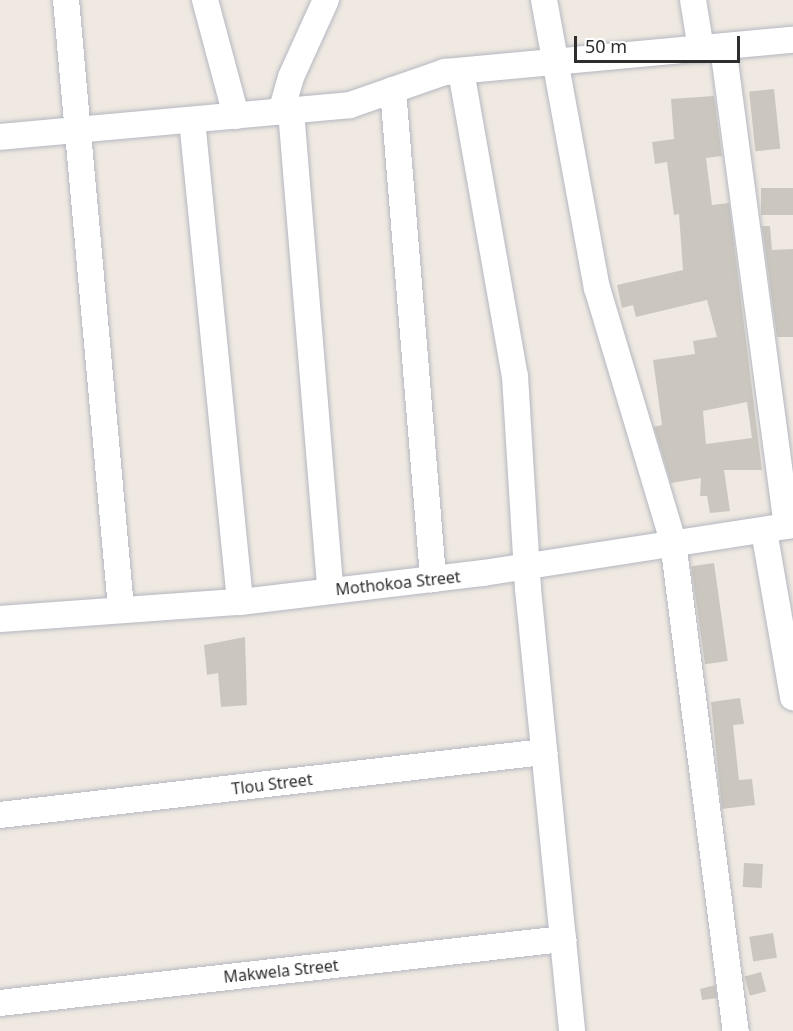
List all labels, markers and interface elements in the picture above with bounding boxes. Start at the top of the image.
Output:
scale bar [577,24,744,62]
text: 50 m [585,34,627,58]
street label: Mothokoa Street [335,567,461,599]
street label: Tlou Street [230,770,314,798]
street label: Makwela Street [223,955,339,987]

